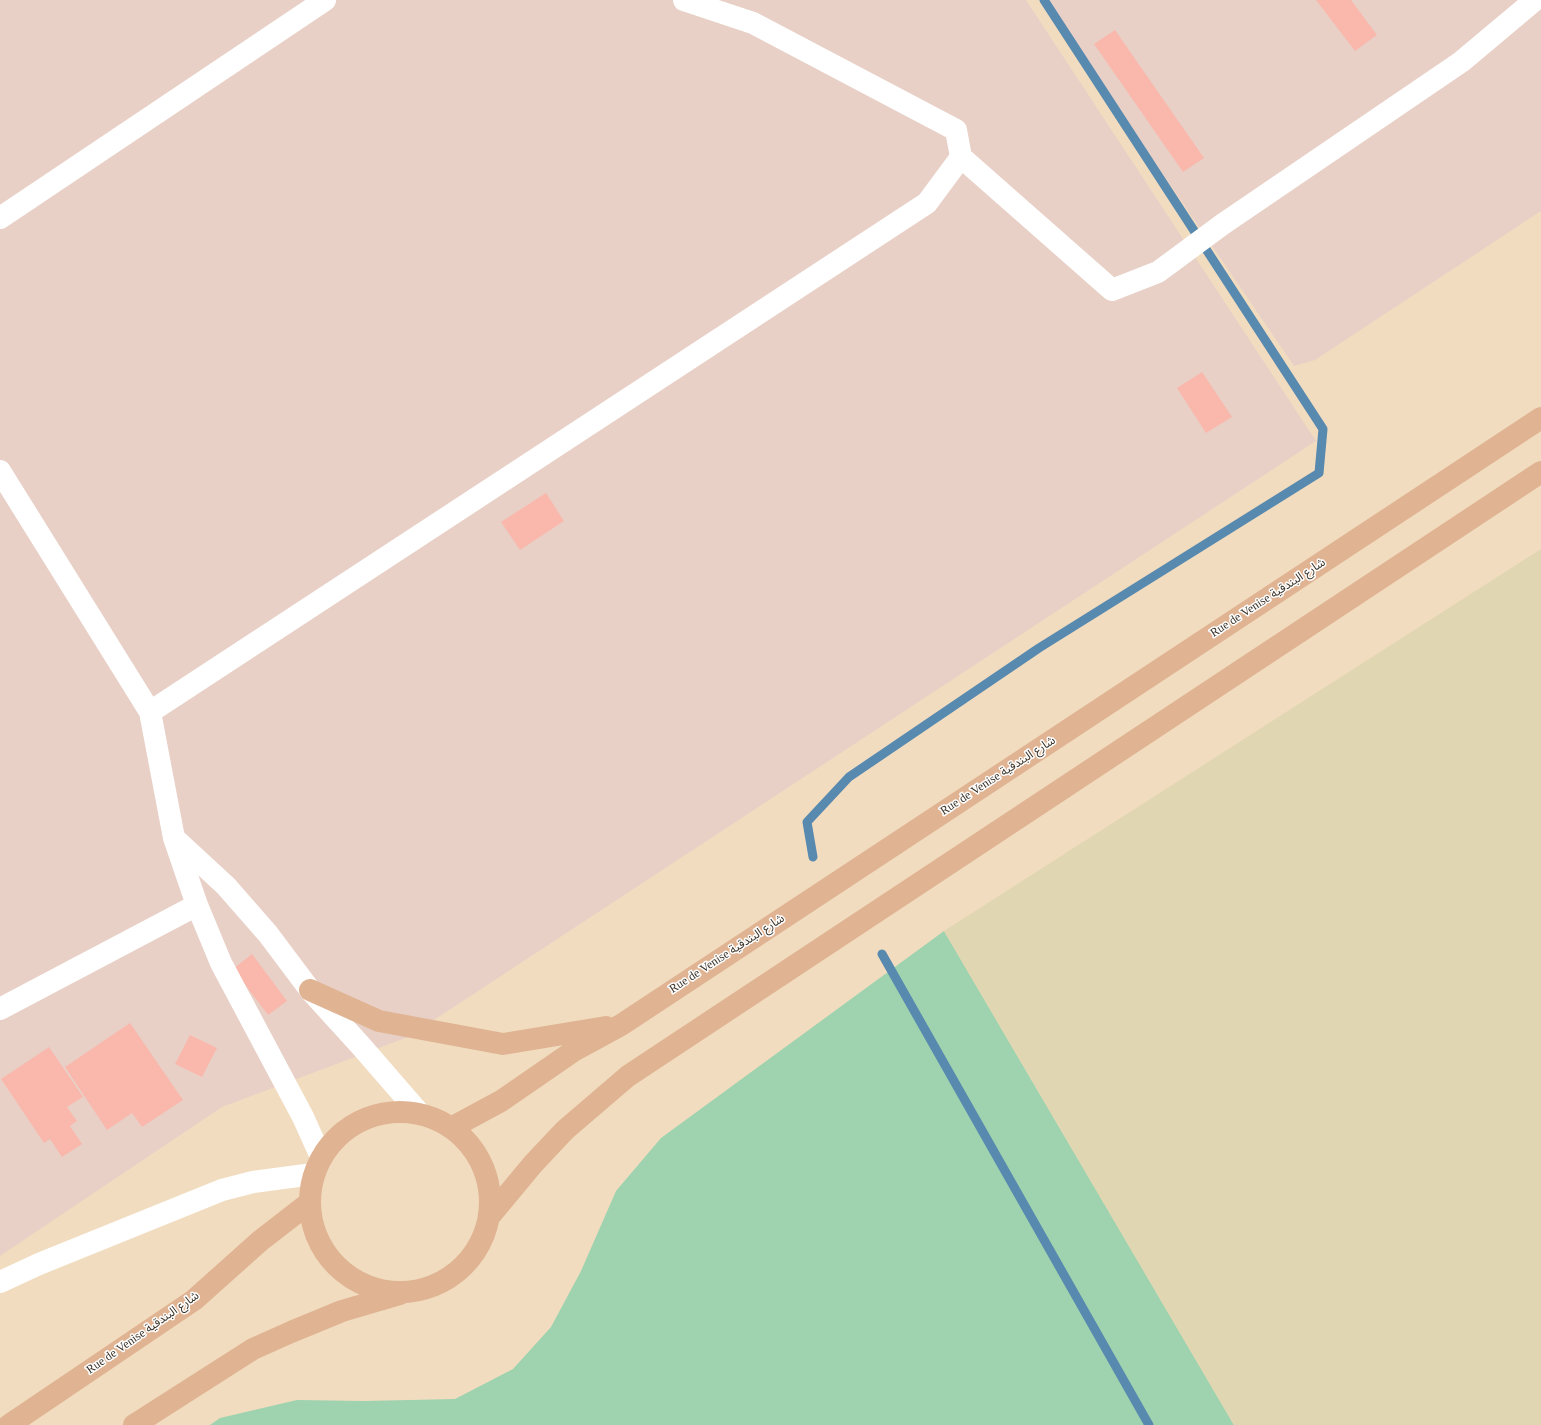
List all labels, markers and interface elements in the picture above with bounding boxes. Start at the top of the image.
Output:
street label: Rue de Venise شارع البندقية [1208,555,1328,641]
street label: Rue de Venise شارع البندقية [938,733,1058,819]
street label: Rue de Venise شارع البندقية [667,911,787,997]
street label: Rue de Venise شارع البندقية [84,1289,202,1377]

